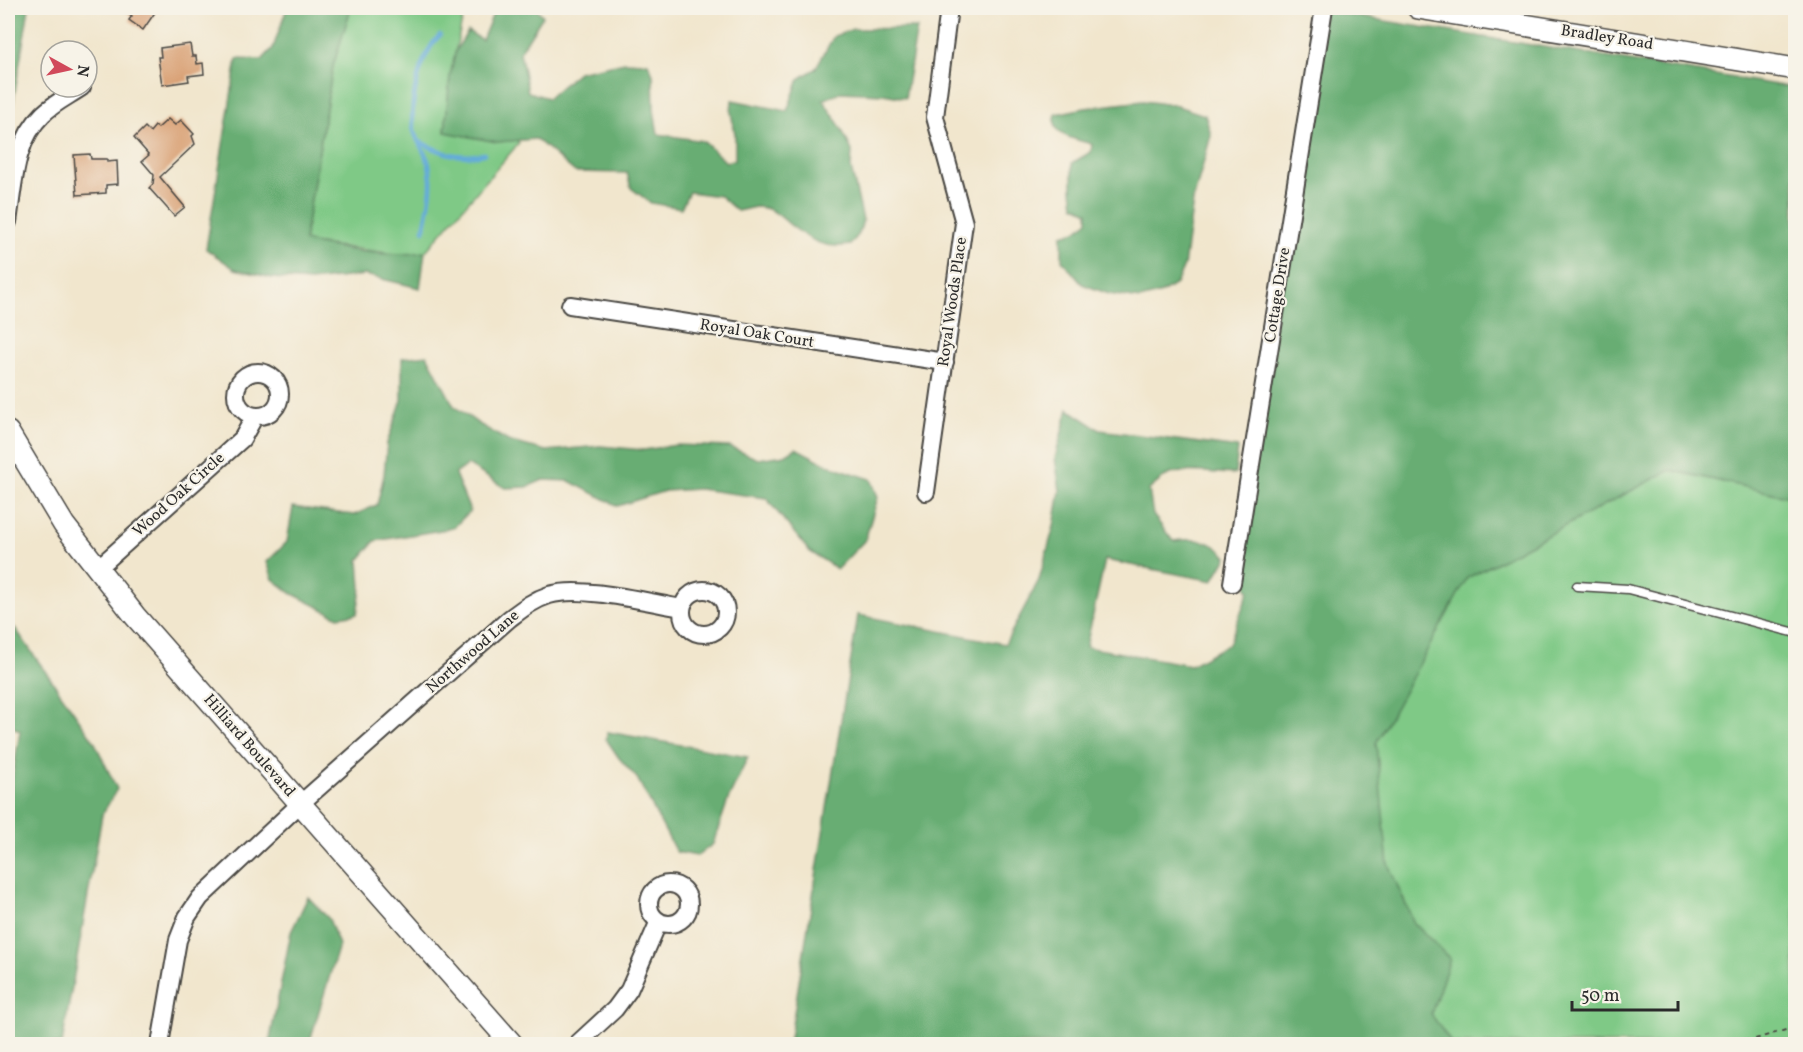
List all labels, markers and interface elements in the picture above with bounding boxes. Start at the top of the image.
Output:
street label: Bradley Road [1559,20,1655,56]
north arrow [39,39,99,99]
text: N [70,64,94,78]
street label: Royal Woods Place [933,236,973,368]
street label: Cottage Drive [1260,246,1296,344]
street label: Royal Oak Court [698,314,816,354]
street label: Wood Oak Circle [128,448,230,542]
street label: Northwood Lane [422,605,524,699]
street label: Hilliard Boulevard [198,690,300,802]
scale bar [1572,974,1678,1012]
text: 50 m [1581,984,1620,1009]

